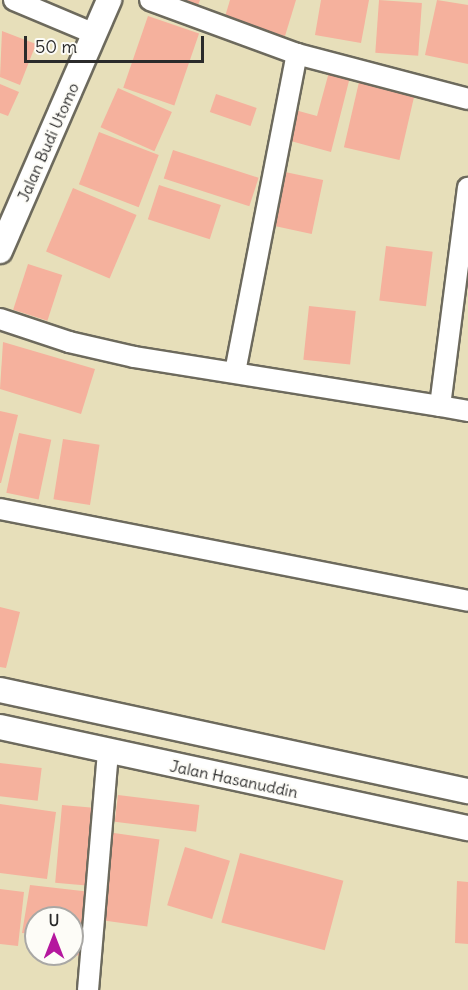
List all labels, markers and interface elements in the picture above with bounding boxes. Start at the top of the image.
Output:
scale bar [27,24,207,62]
text: 50 m [35,35,77,58]
street label: Jalan Budi Utomo [13,80,83,204]
street label: Jalan Hasanuddin [168,756,300,802]
north arrow [24,906,84,966]
text: U [49,910,59,930]

